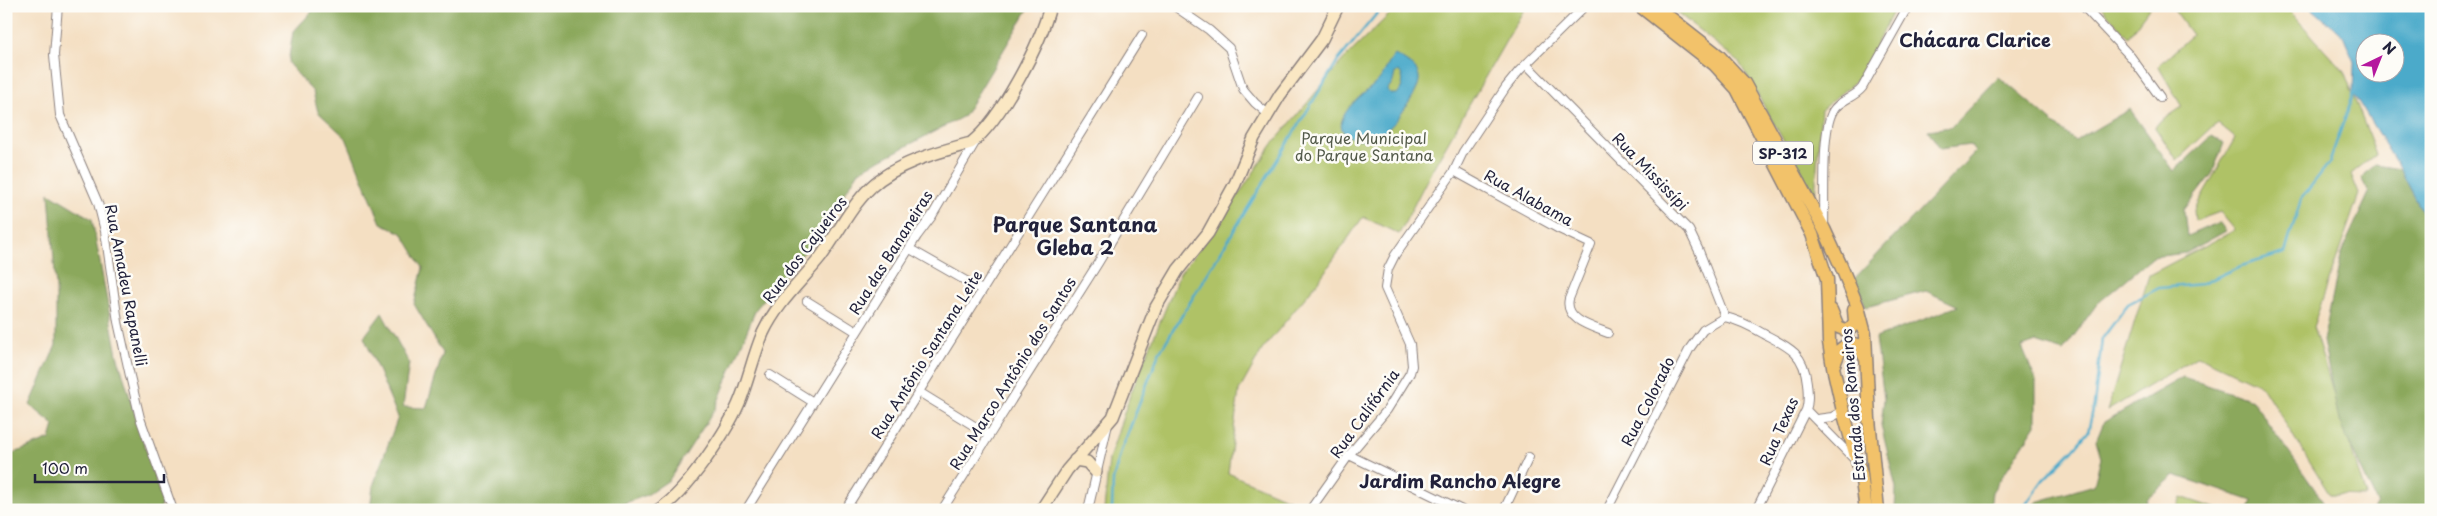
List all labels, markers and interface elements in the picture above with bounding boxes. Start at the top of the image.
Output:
district label: Chácara Clarice [1899,26,2051,53]
north arrow [2354,32,2404,82]
text: N [2378,37,2400,60]
park label: Parque Municipal do Parque Santana [1295,126,1433,166]
street label: Rua Mississípi [1608,127,1694,215]
road number: SP-312 [1753,142,1813,164]
street label: Rua Alabama [1480,163,1578,231]
street label: Rua das Bananeiras [842,185,938,319]
street label: Rua dos Cajueiros [756,191,852,307]
street label: Rua Amadeu Rapanelli [100,202,154,368]
district label: Parque Santana Gleba 2 [992,209,1158,262]
street label: Rua Antônio Santana Leite [865,265,987,443]
street label: Rua Marco Antônio dos Santos [943,272,1081,474]
street label: Estrada dos Romeiros [1834,327,1870,482]
street label: Rua Colorado [1615,352,1679,450]
street label: Rua Califórnia [1324,363,1405,462]
street label: Rua Texas [1753,393,1803,469]
scale bar [35,451,164,483]
text: 100 m [42,456,88,479]
district label: Jardim Rancho Alegre [1359,467,1561,494]

